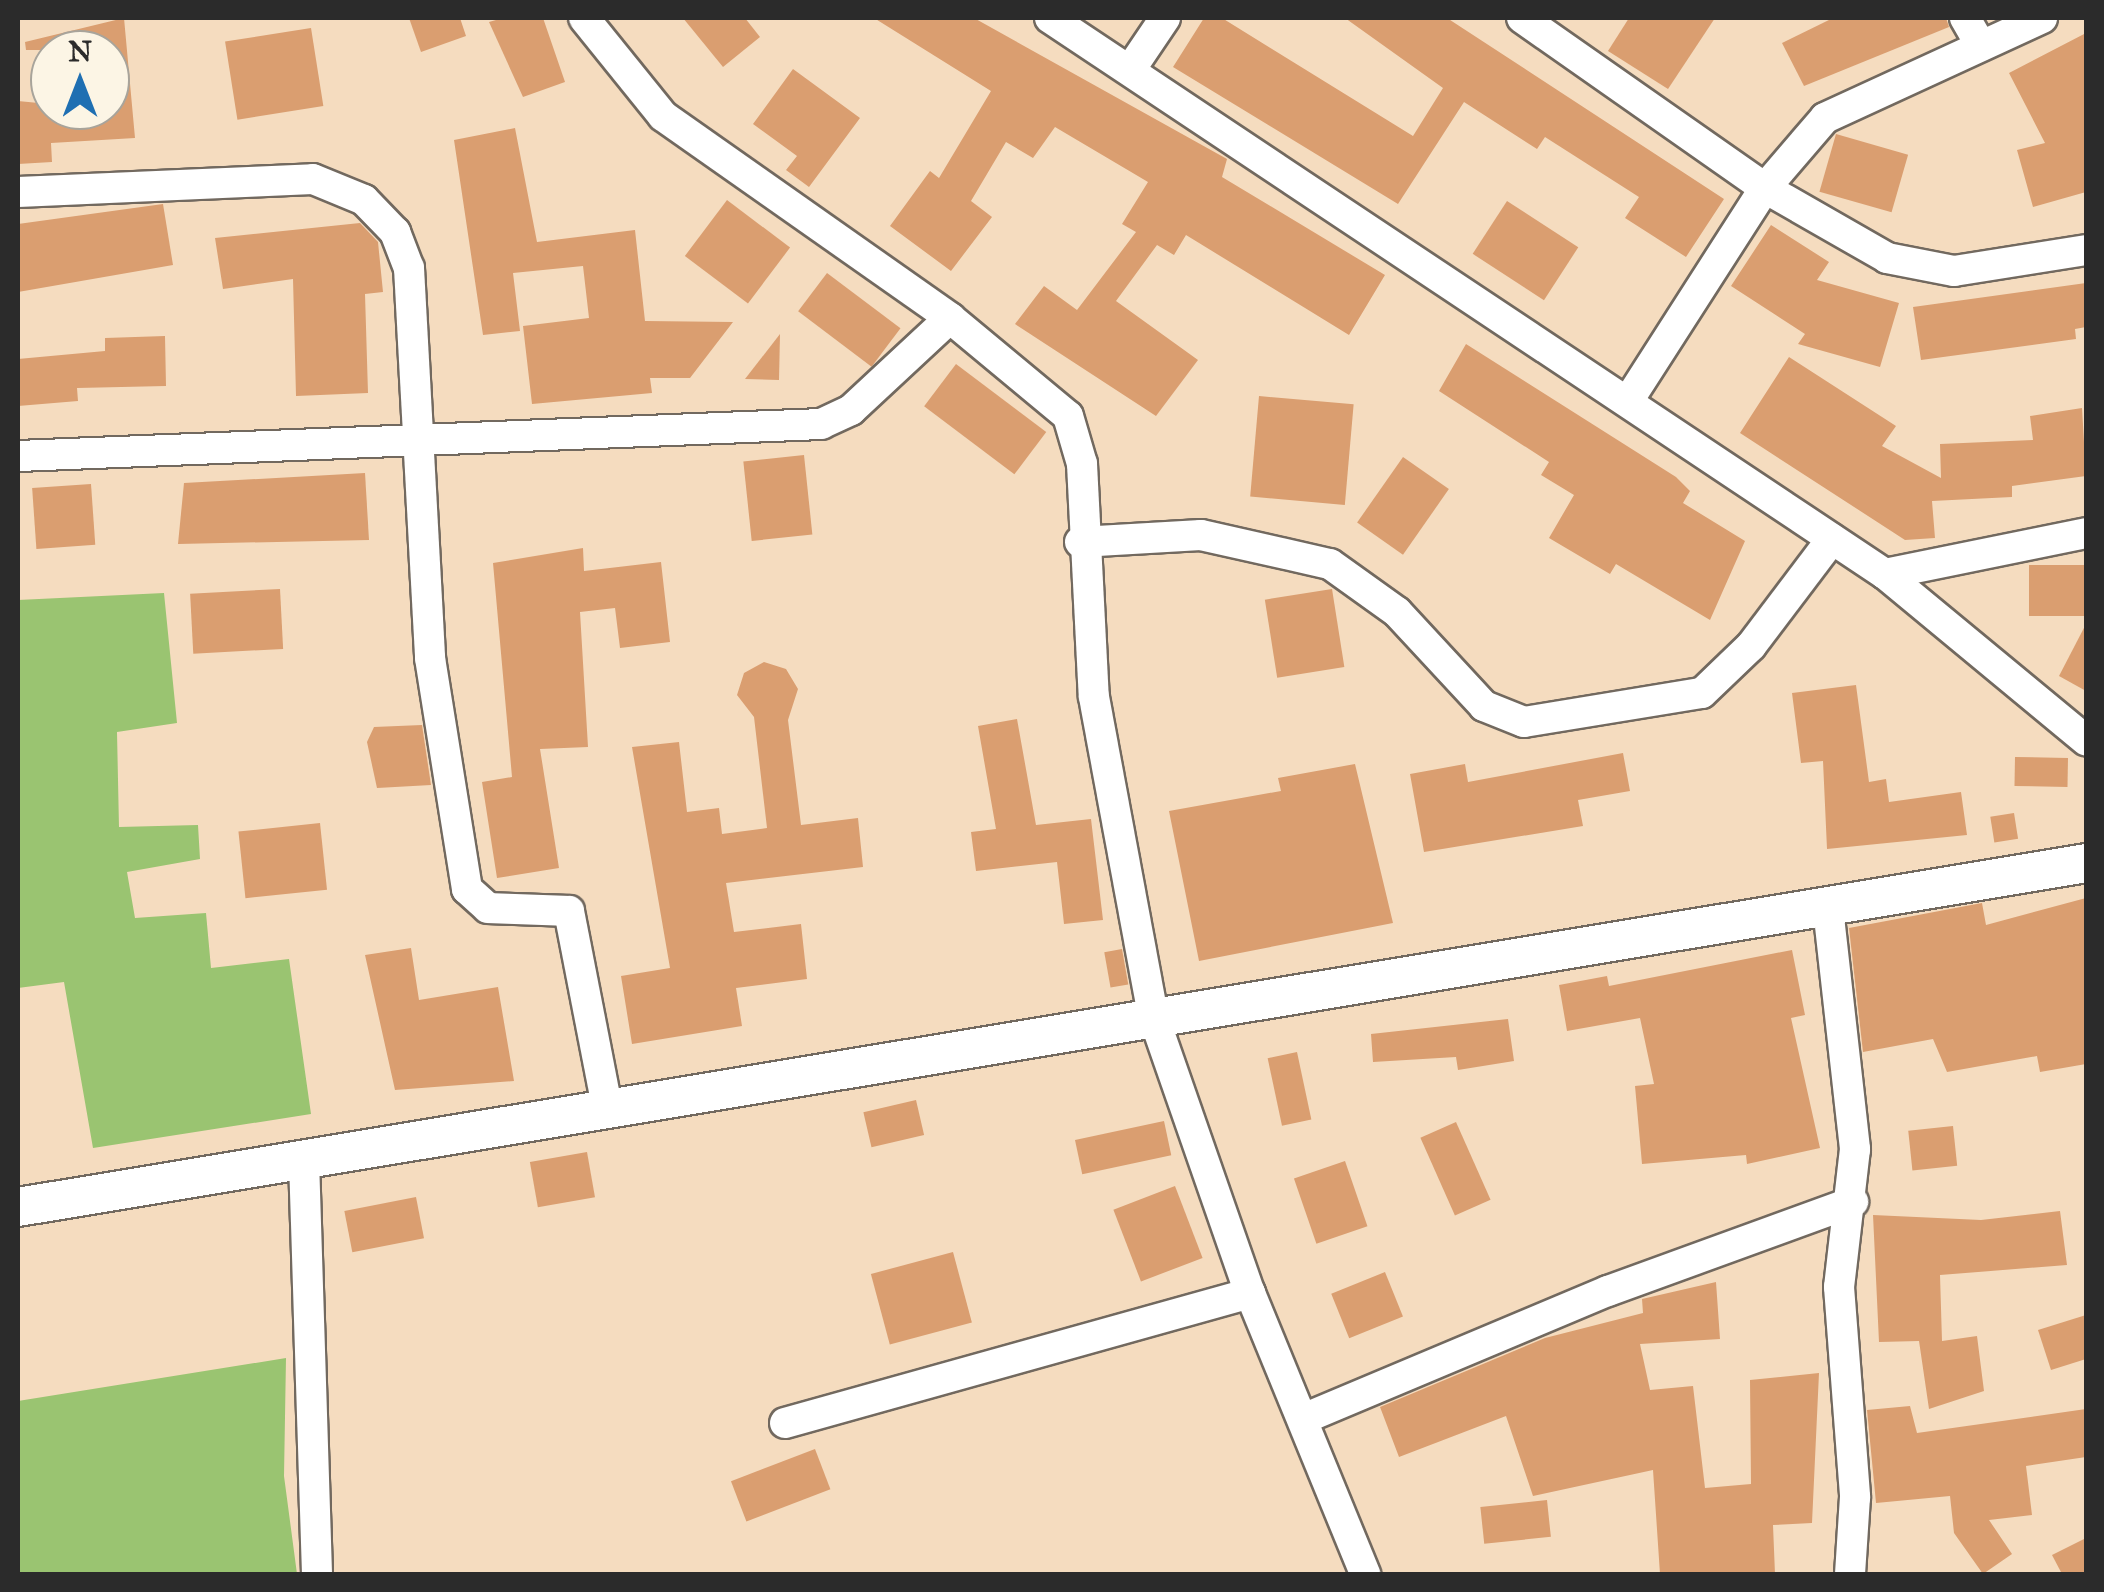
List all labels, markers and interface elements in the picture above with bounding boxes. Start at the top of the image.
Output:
north arrow [30,30,130,130]
text: N [68,34,92,69]

